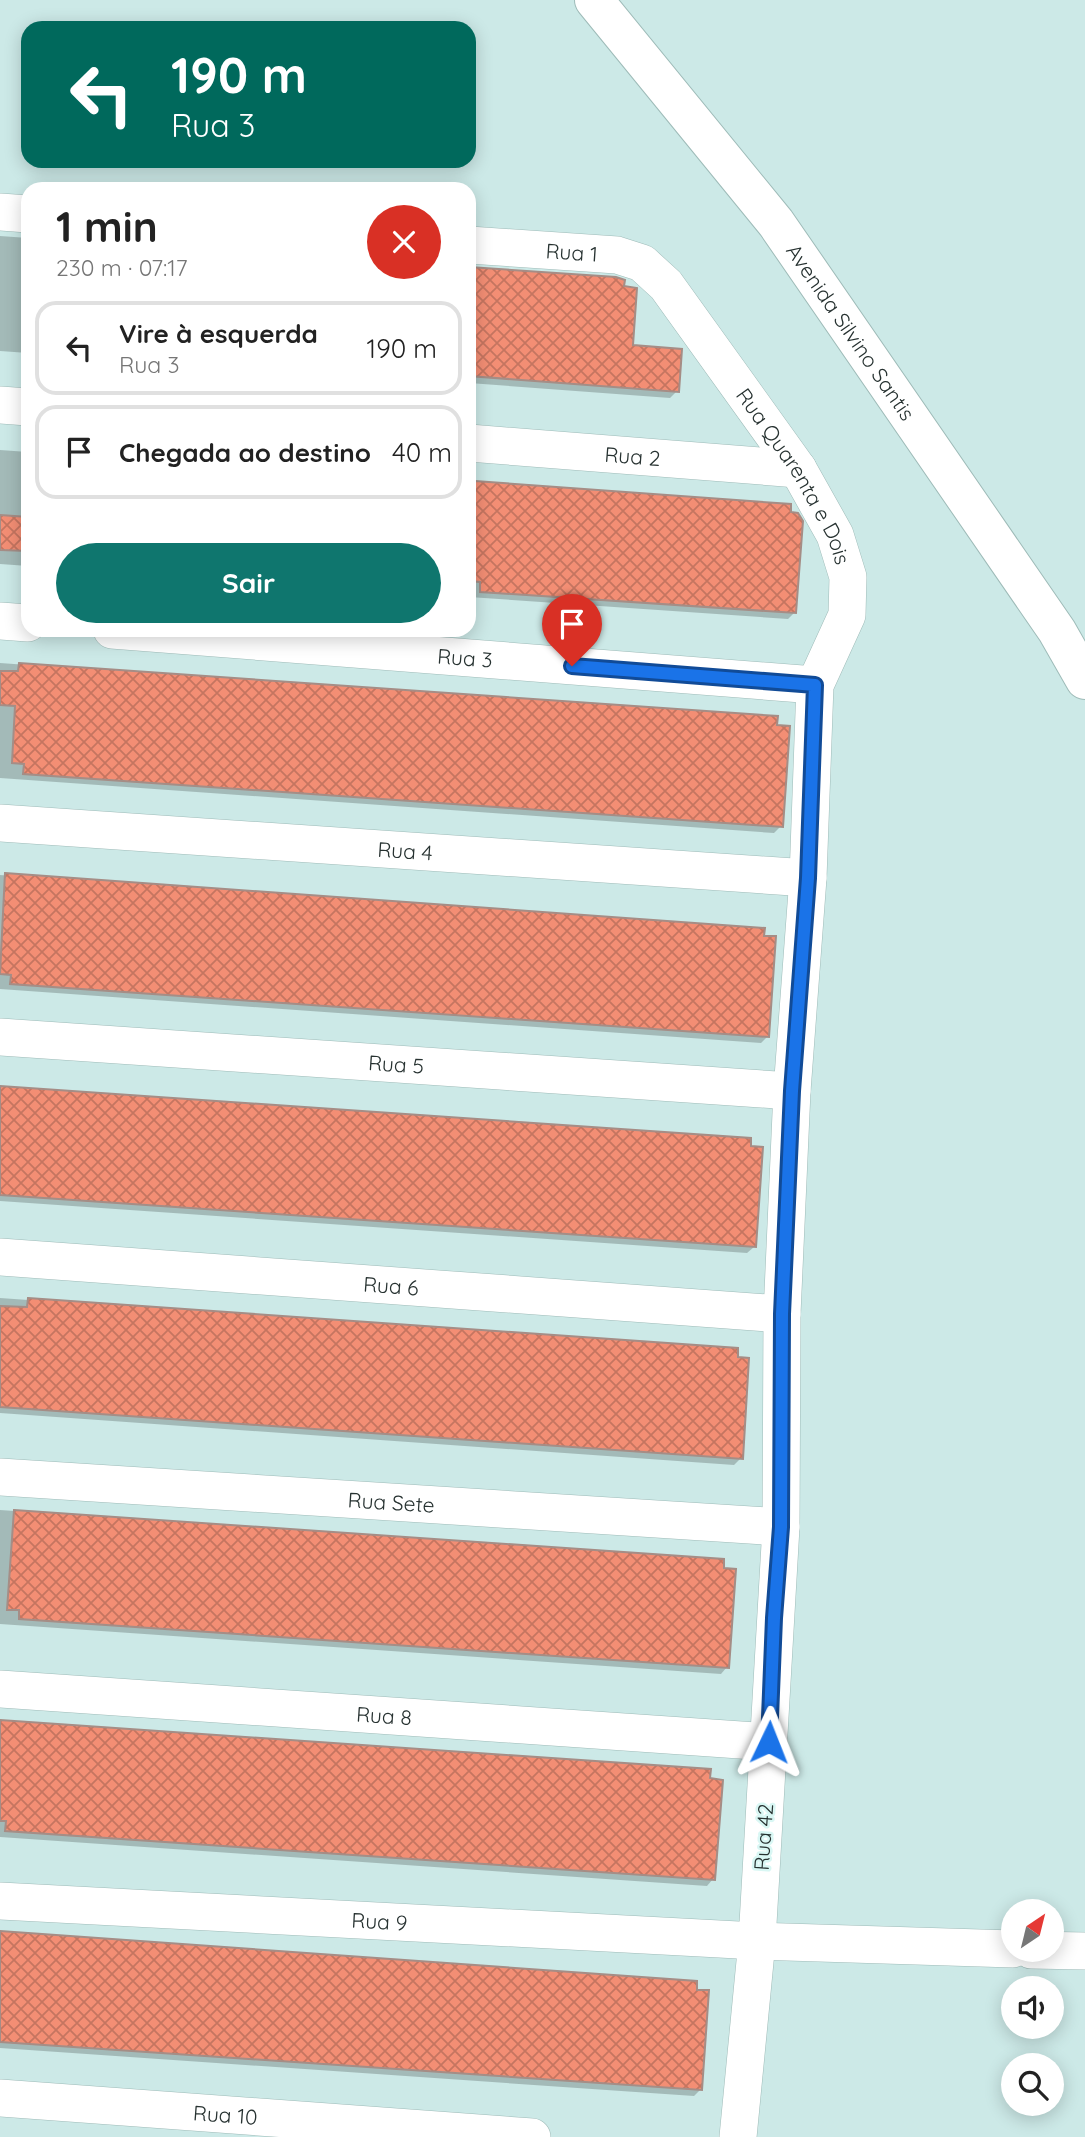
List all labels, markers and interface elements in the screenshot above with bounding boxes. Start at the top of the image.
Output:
text: 190 m [171,44,307,105]
icon: left [56,49,147,140]
text: Rua 3 [171,105,255,145]
text: 1 min [56,200,158,253]
button: close [367,205,441,279]
street label: Rua 1 [545,237,599,267]
street label: Avenida Silvino Santis [781,239,921,425]
text: 230 m · 07:17 [56,253,188,282]
text: Vire à esquerda [119,317,318,350]
icon: left [60,329,98,367]
text: 190 m [367,332,437,365]
text: Rua 3 [119,350,180,379]
street label: Rua Quarenta e Dois [731,383,856,567]
icon: arrive [60,433,98,471]
text: Chegada ao destino [119,436,371,469]
text: 40 m [392,436,452,469]
street label: Rua 2 [604,441,661,471]
button: Sair [56,543,441,623]
pin [542,594,602,666]
icon: arrive [553,605,591,643]
street label: Rua 3 [436,642,494,673]
street label: Rua 4 [377,836,434,865]
street label: Rua 5 [367,1049,425,1079]
street label: Rua 6 [362,1271,420,1300]
street label: Rua Sete [347,1486,435,1518]
street label: Rua 8 [355,1701,413,1730]
position arrow [732,1705,806,1779]
street label: Rua 42 [748,1803,778,1871]
north arrow [1001,1899,1064,1962]
map controls [1001,1899,1064,2116]
street label: Rua 9 [351,1907,408,1936]
button: sound [1001,1976,1064,2039]
button: search [1001,2053,1064,2116]
street label: Rua 10 [192,2099,259,2130]

